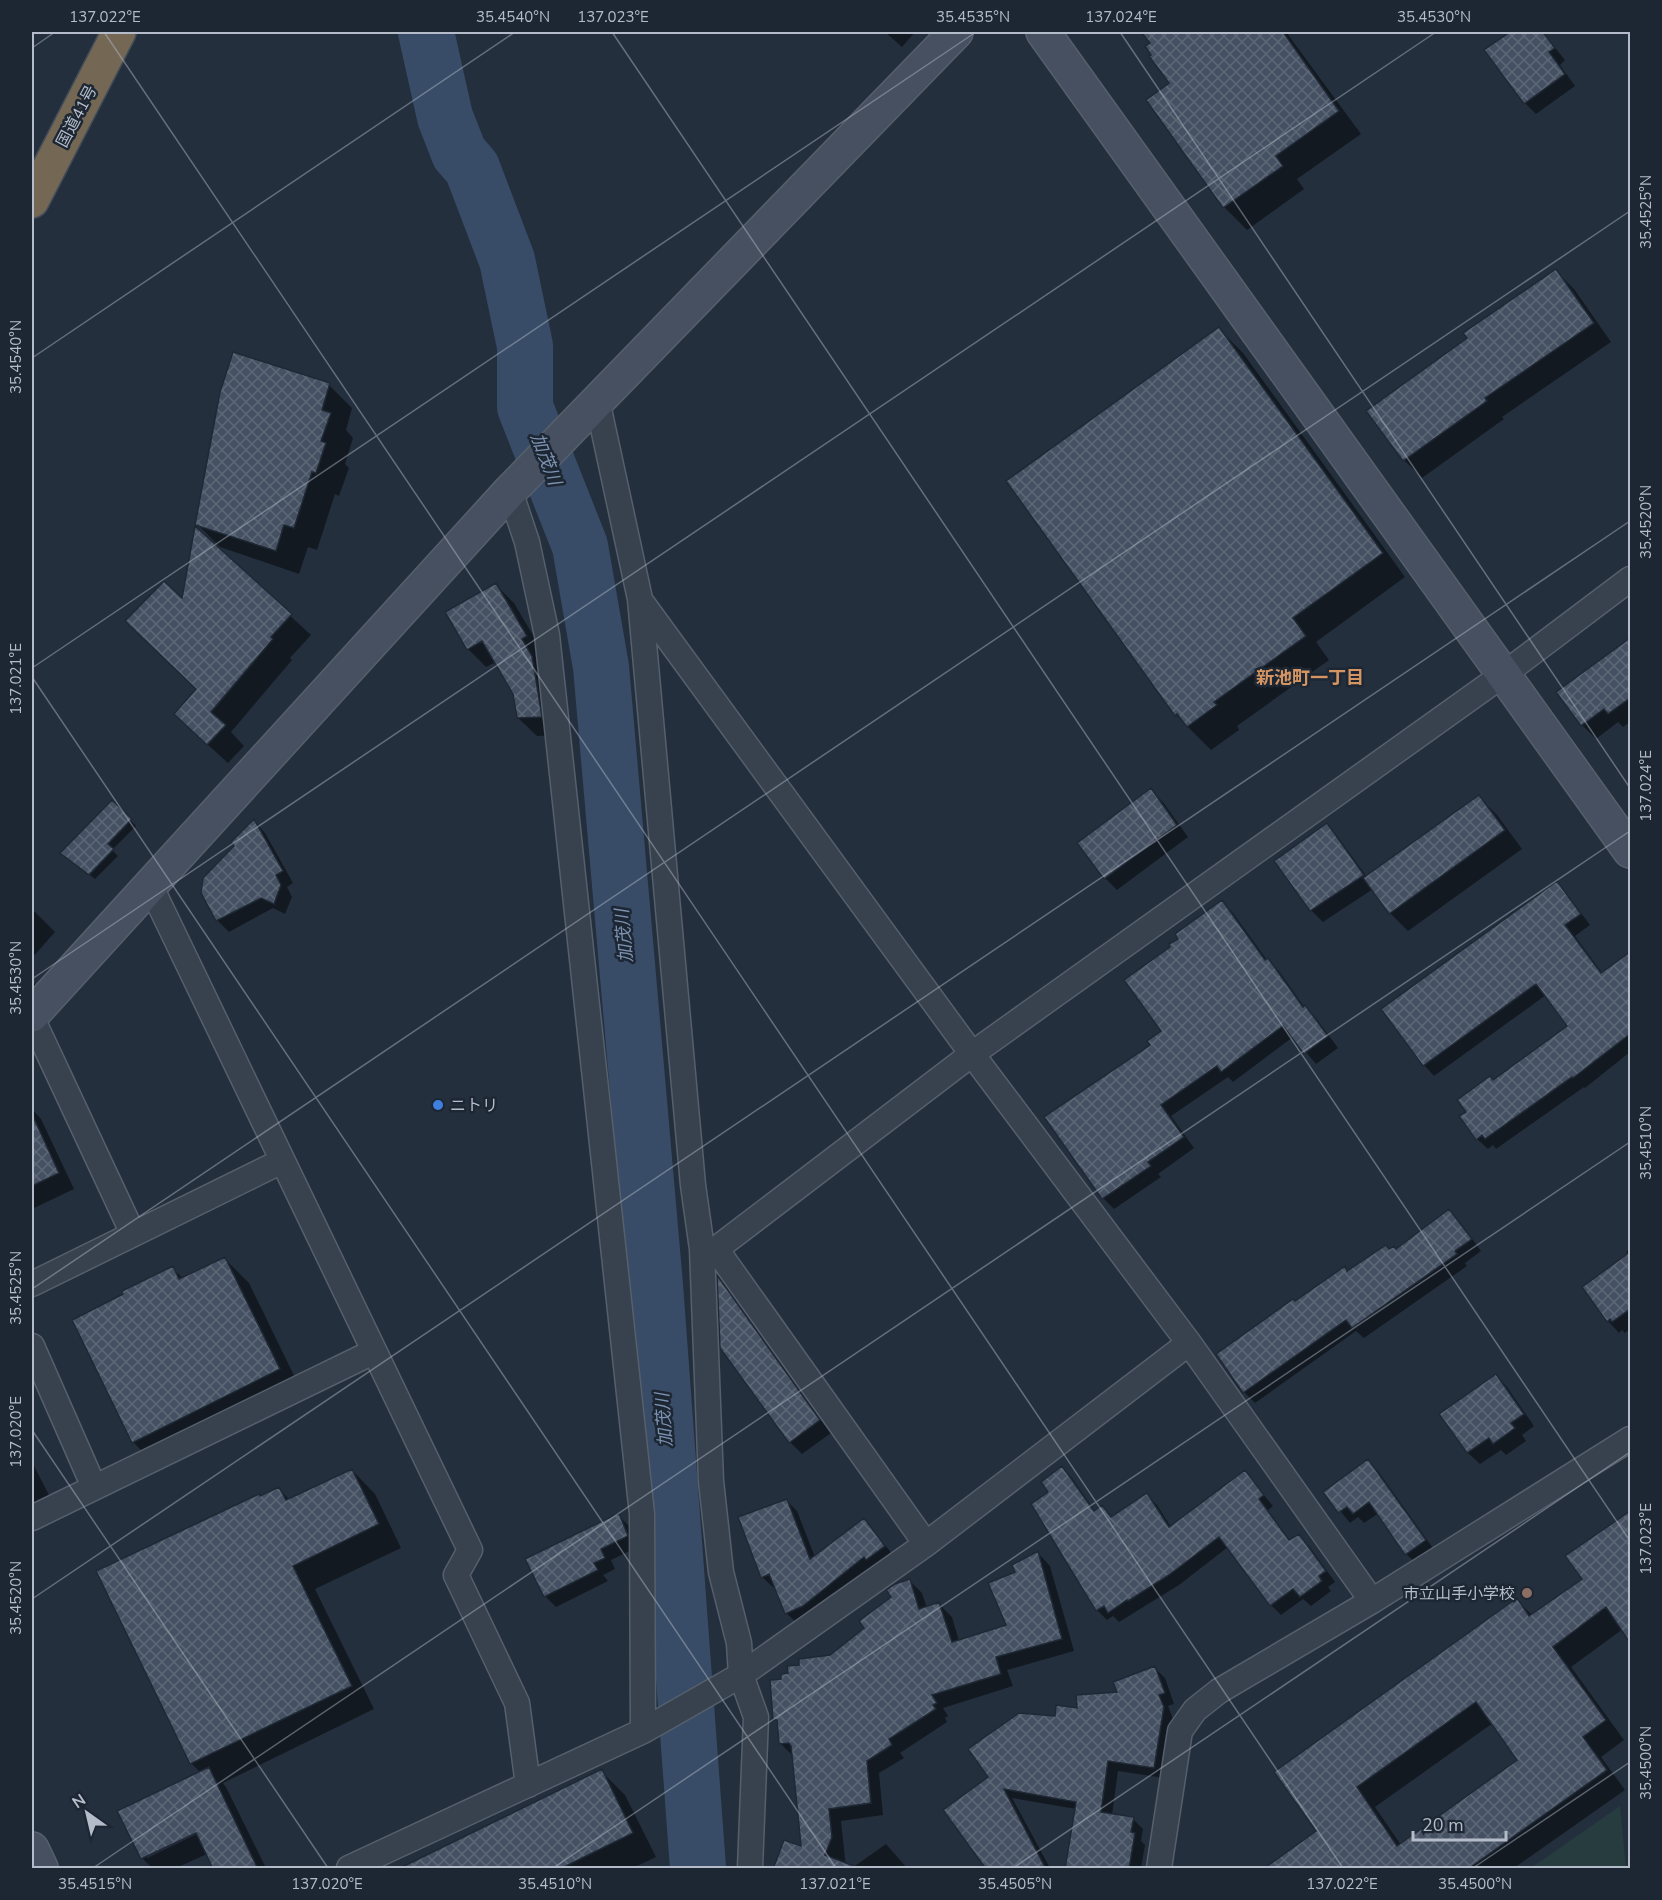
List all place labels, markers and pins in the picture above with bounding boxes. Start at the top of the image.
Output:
place label: ニトリ [450,1095,498,1117]
marker: ニトリ [431,1098,445,1112]
place label: 市立山手小学校 [1403,1583,1515,1605]
marker: 市立山手小学校 [1520,1586,1534,1600]

